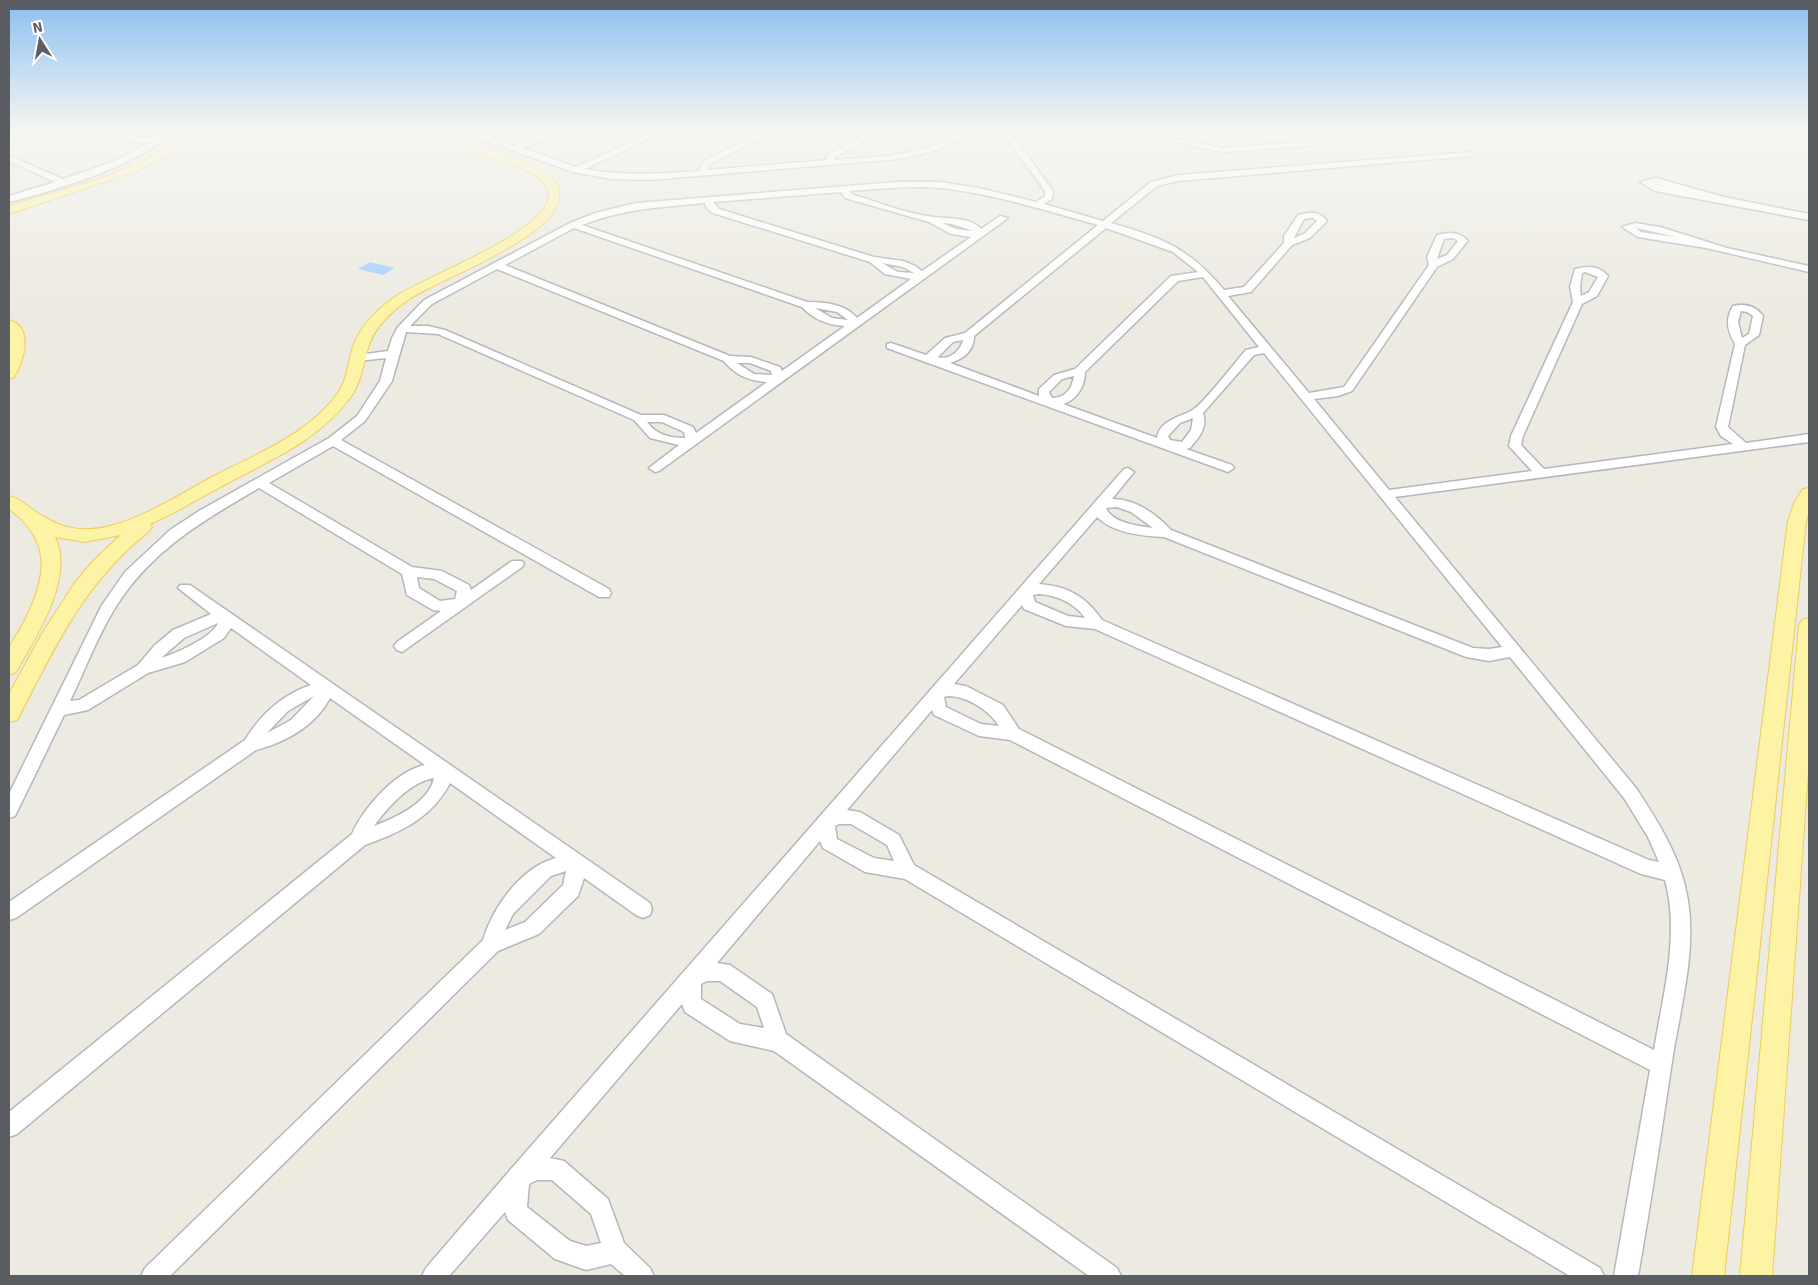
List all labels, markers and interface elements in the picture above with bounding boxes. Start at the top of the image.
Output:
north arrow [15,15,65,65]
text: N [31,18,44,37]

